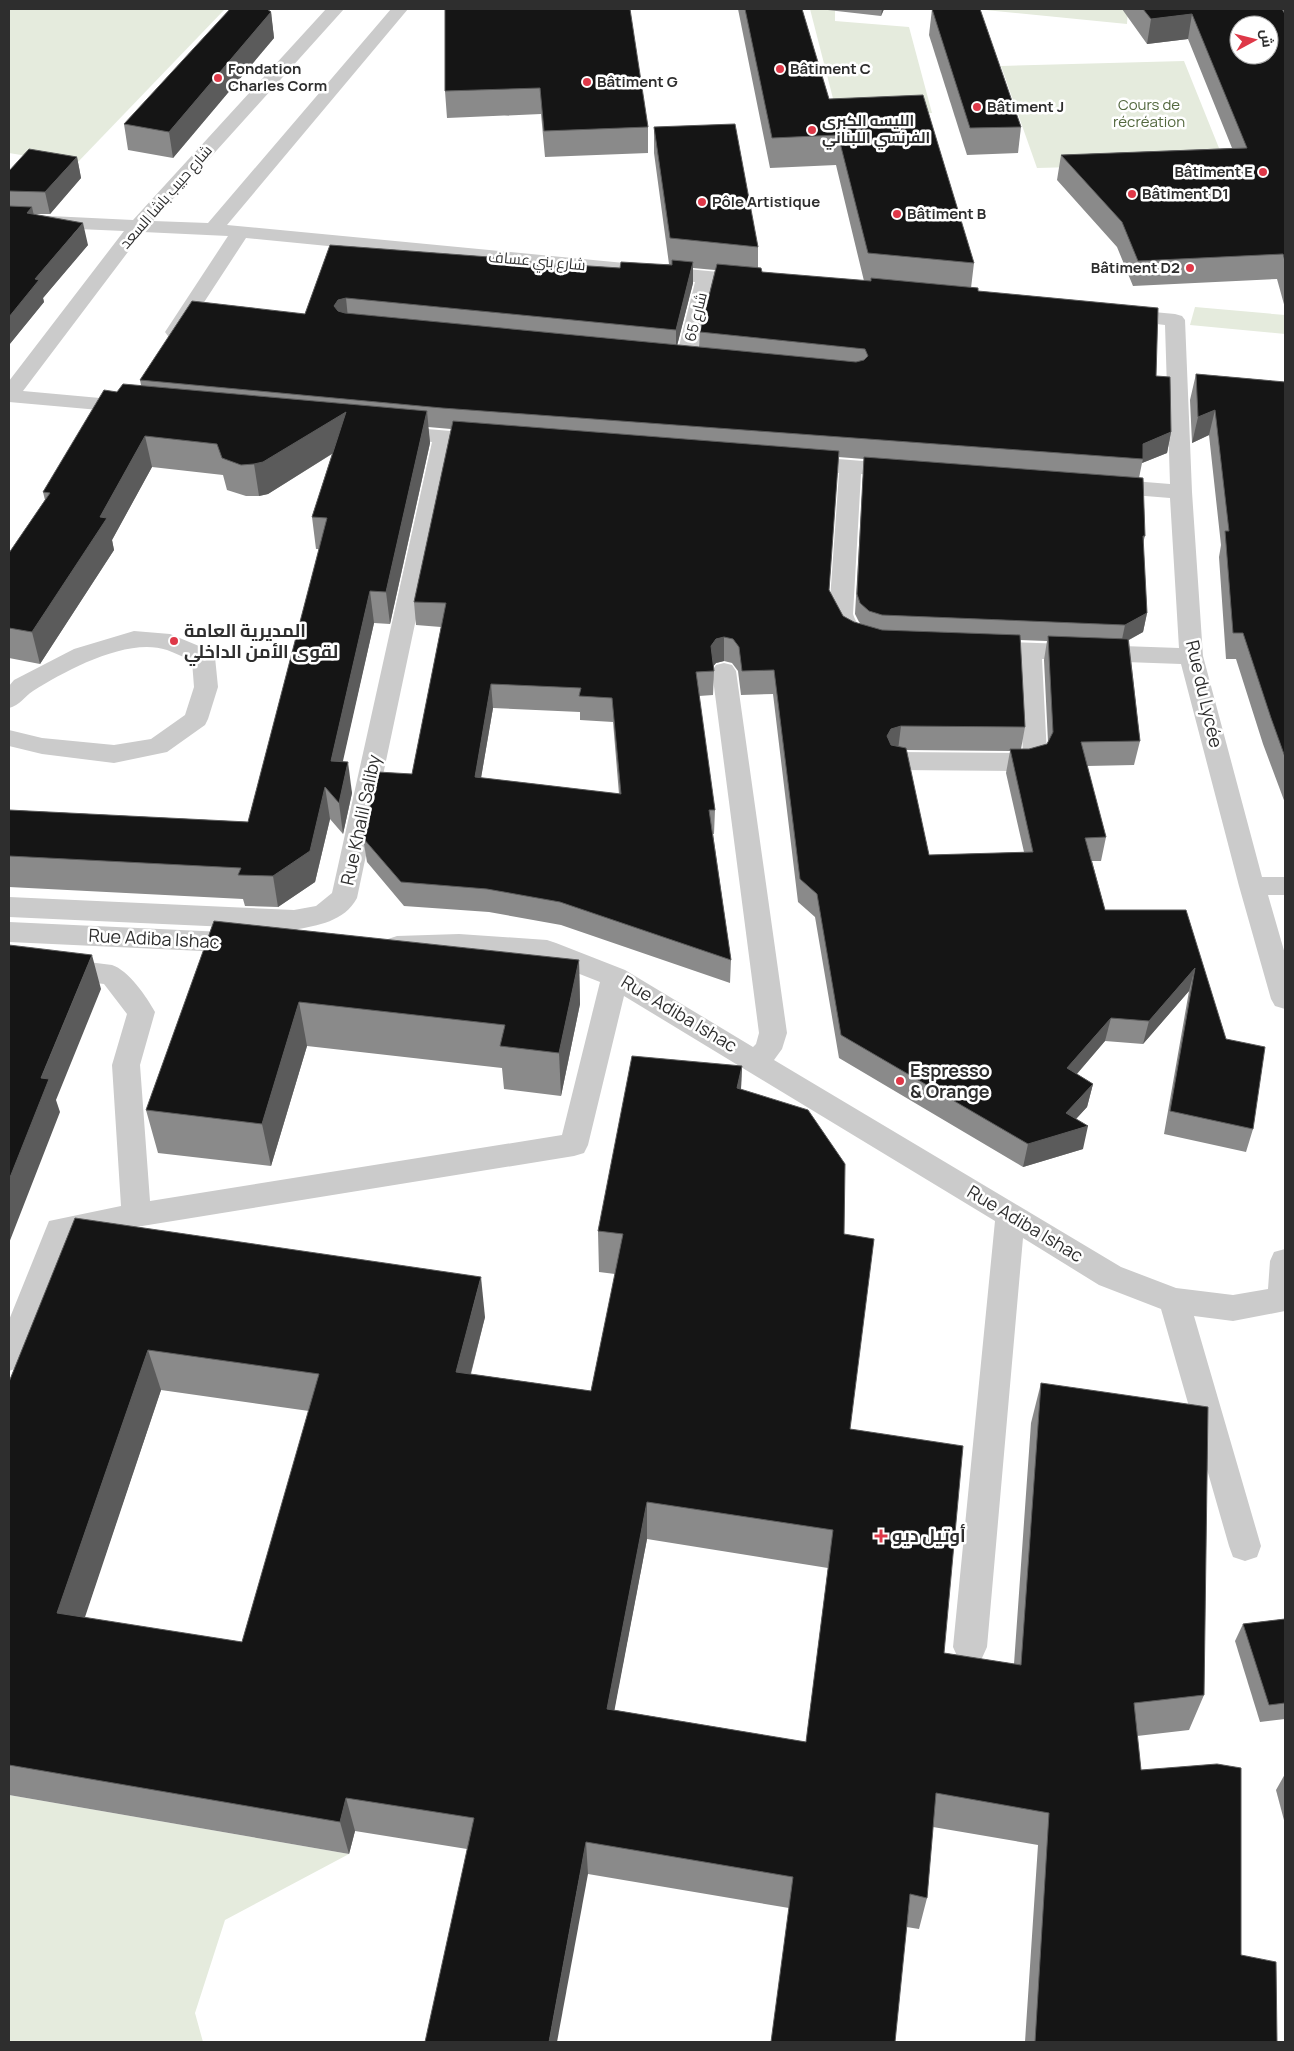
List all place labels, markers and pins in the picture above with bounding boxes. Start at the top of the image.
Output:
place label: Fondation Charles Corm [228,58,327,96]
place label: Bâtiment C [790,58,871,79]
marker: Bâtiment C [774,63,786,75]
place label: Bâtiment G [597,71,678,92]
marker: Fondation Charles Corm [212,72,224,84]
marker: Bâtiment G [581,76,593,88]
place label: Bâtiment J [987,96,1064,117]
marker: Bâtiment J [971,101,983,113]
place label: الليسه الكبرى الفرنسي اللبناني [822,110,930,150]
marker: الليسه الكبرى الفرنسي اللبناني [806,124,818,136]
place label: Bâtiment E [1174,161,1253,182]
marker: Bâtiment E [1257,166,1269,178]
place label: Bâtiment D1 [1142,183,1229,204]
marker: Bâtiment D1 [1126,188,1138,200]
place label: Pôle Artistique [712,191,820,212]
marker: Pôle Artistique [696,196,708,208]
place label: Bâtiment B [907,203,987,224]
marker: Bâtiment B [891,208,903,220]
place label: Bâtiment D2 [1091,257,1180,278]
marker: Bâtiment D2 [1184,262,1196,274]
place label: المديرية العامة لقوى الأمن الداخلي [184,618,338,667]
marker: المديرية العامة لقوى الأمن الداخلي [168,635,180,647]
place label: Espresso & Orange [910,1058,990,1103]
marker: Espresso & Orange [894,1075,906,1087]
place label: أوتيل ديو [892,1523,966,1547]
marker: أوتيل ديو [874,1529,888,1543]

